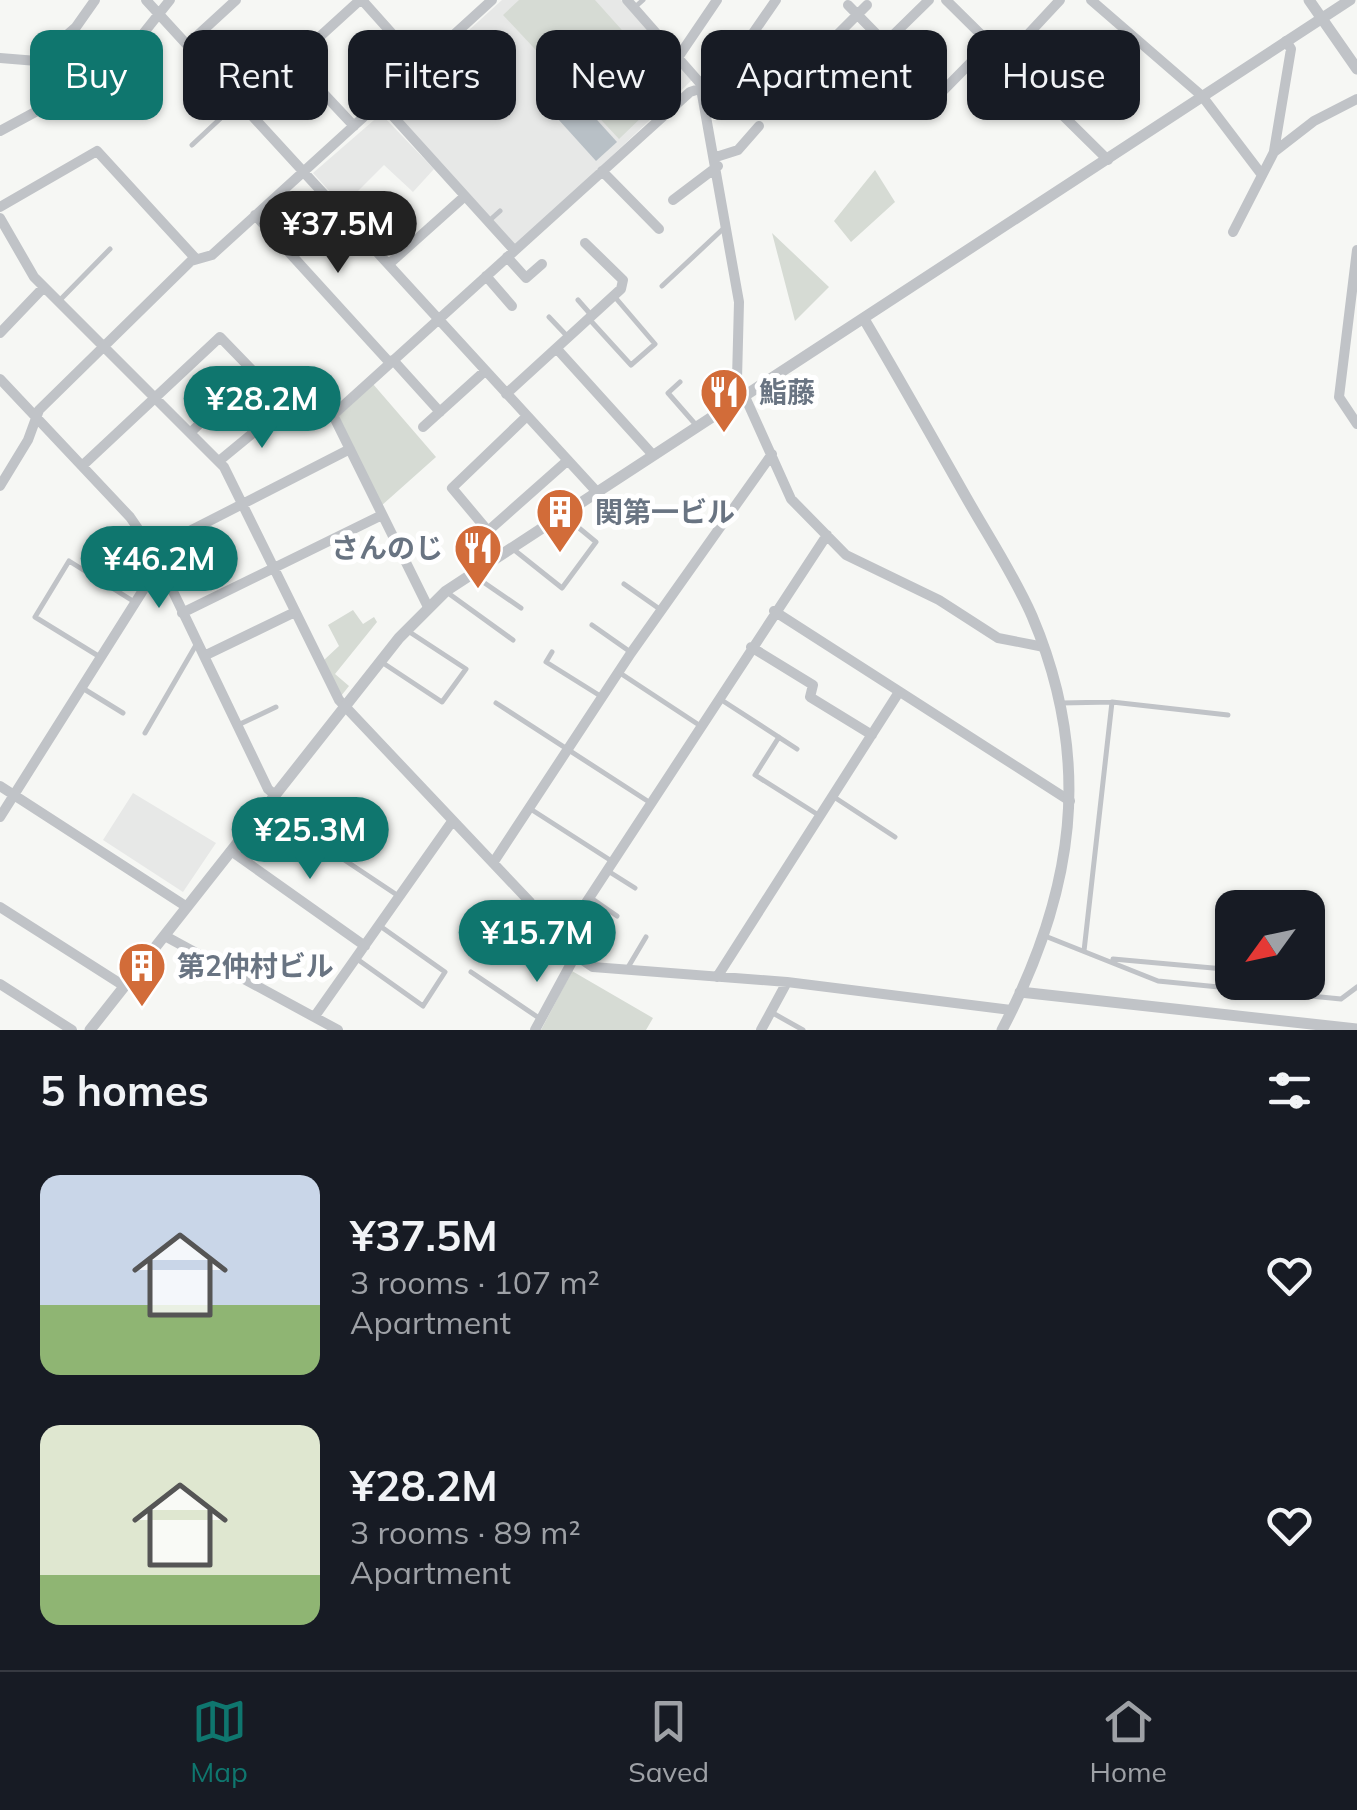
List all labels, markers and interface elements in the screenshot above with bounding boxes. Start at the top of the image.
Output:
chip: Buy [30,30,163,120]
chip: Rent [183,30,328,120]
chip: Filters [348,30,516,120]
chip: New [536,30,681,120]
chip: Apartment [701,30,947,120]
chip: House [967,30,1140,120]
pin: ¥37.5M [257,191,419,276]
text: ¥37.5M [282,203,394,243]
pin: ¥28.2M [181,366,343,451]
restaurant icon: 鮨藤 [698,366,750,434]
place label: 鮨藤 [759,374,815,409]
text: ¥28.2M [206,378,318,418]
building icon: 関第一ビル [534,486,586,554]
place label: 関第一ビル [595,494,735,529]
restaurant icon: さんのじ [452,522,504,590]
pin: ¥46.2M [78,526,240,611]
place label: さんのじ [331,530,443,565]
text: ¥46.2M [103,538,215,578]
pin: ¥25.3M [229,797,391,882]
text: ¥25.3M [254,809,366,849]
north arrow [1215,890,1325,1000]
map controls [1215,890,1325,1000]
pin: ¥15.7M [456,900,618,985]
text: ¥15.7M [481,912,593,952]
building icon: 第2仲村ビル [116,940,168,1008]
place label: 第2仲村ビル [177,948,334,983]
icon: filters [1262,1063,1317,1118]
text: 5 homes [40,1064,209,1117]
text: ¥37.5M [350,1209,498,1262]
icon: home [120,1215,240,1335]
icon: heart [1262,1248,1317,1303]
text: 3 rooms · 107 m² [350,1262,600,1302]
text: Apartment [350,1302,511,1342]
text: ¥28.2M [350,1459,498,1512]
icon: home [120,1465,240,1585]
icon: heart [1262,1498,1317,1553]
text: 3 rooms · 89 m² [350,1512,581,1552]
text: Apartment [350,1552,511,1592]
tab: Map [190,1694,248,1789]
tab: Saved [628,1694,709,1789]
tab: Home [1089,1694,1167,1789]

